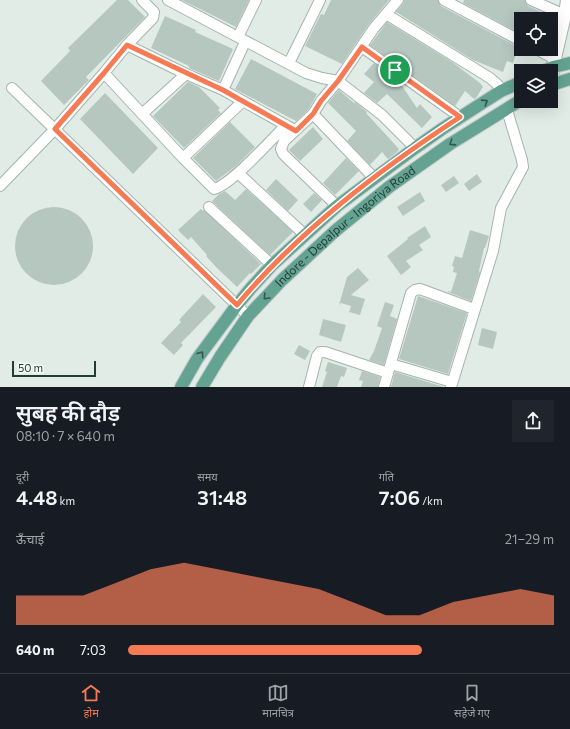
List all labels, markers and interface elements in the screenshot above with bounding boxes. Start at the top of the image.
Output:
map controls [514,12,558,108]
button: locate [514,12,558,56]
pin [378,53,412,87]
icon: arrive [384,59,406,81]
button: layers [514,64,558,108]
one-way arrow [481,99,488,107]
one-way arrow [449,138,456,146]
street label: Indore - Depalpur - Ingoriya Road [271,163,418,289]
one-way arrow [263,292,271,300]
one-way arrow [197,351,204,358]
scale bar [12,359,96,378]
text: 50 m [18,361,43,374]
text: सुबह की दौड़ [16,399,120,426]
button: share [512,400,554,442]
text: 08:10 · 7 × 640 m [16,428,115,444]
text: दूरी [16,470,29,483]
text: समय [197,470,218,483]
text: गति [379,470,394,483]
text: 4.48 [16,485,57,509]
text: 31:48 [197,485,247,509]
text: 7:06 [379,485,420,509]
text: km [57,494,75,507]
text: /km [420,494,443,507]
text: ऊँचाई [16,531,44,547]
text: 21–29 m [505,531,554,547]
text: 640 m [16,642,54,658]
text: 7:03 [80,642,106,658]
tab: होम [80,682,102,721]
tab: मानचित्र [262,682,294,721]
tab: सहेजे गए [454,682,490,721]

